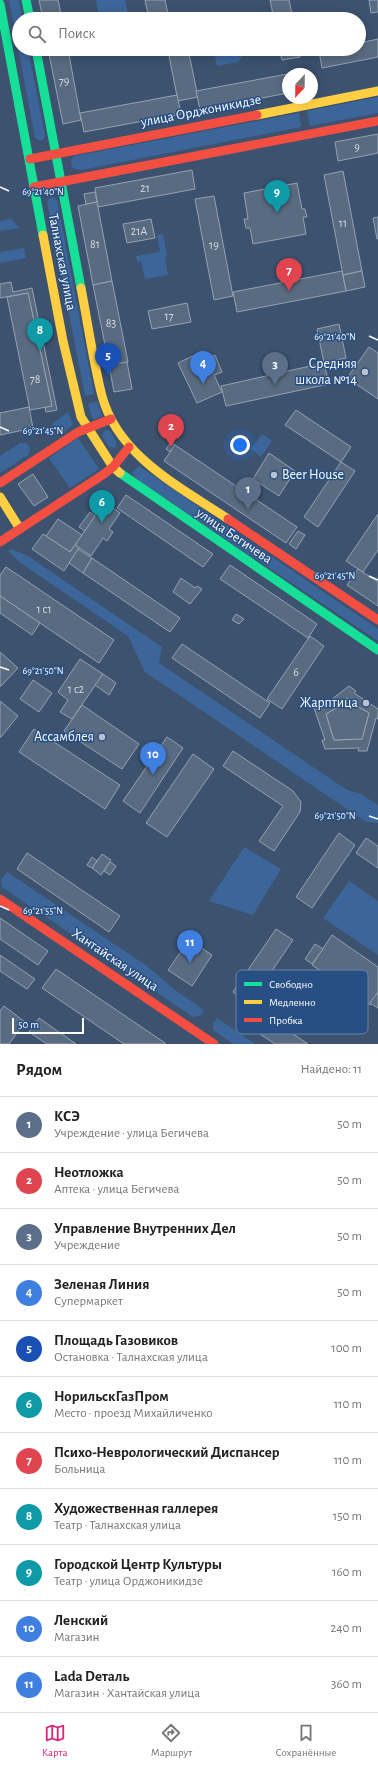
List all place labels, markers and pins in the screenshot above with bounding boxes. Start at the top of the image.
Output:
pin: 9 [264,180,290,213]
pin: 7 [276,258,302,291]
pin: 8 [27,318,53,351]
pin: 5 [95,343,121,376]
pin: 4 [190,351,216,384]
pin: 3 [262,352,288,385]
place label: Средняя школа №14 [295,357,357,387]
marker: Средняя школа №14 [360,367,370,377]
pin: 2 [158,414,184,447]
place label: Beer House [282,468,344,482]
marker: Beer House [269,470,279,480]
pin: 1 [235,477,261,510]
pin: 6 [89,490,115,523]
place label: Жарптица [300,696,359,710]
marker: Жарптица [361,698,371,708]
place label: Ассамблея [34,730,94,744]
marker: Ассамблея [97,732,107,742]
pin: 10 [140,742,166,775]
pin: 11 [177,930,203,963]

